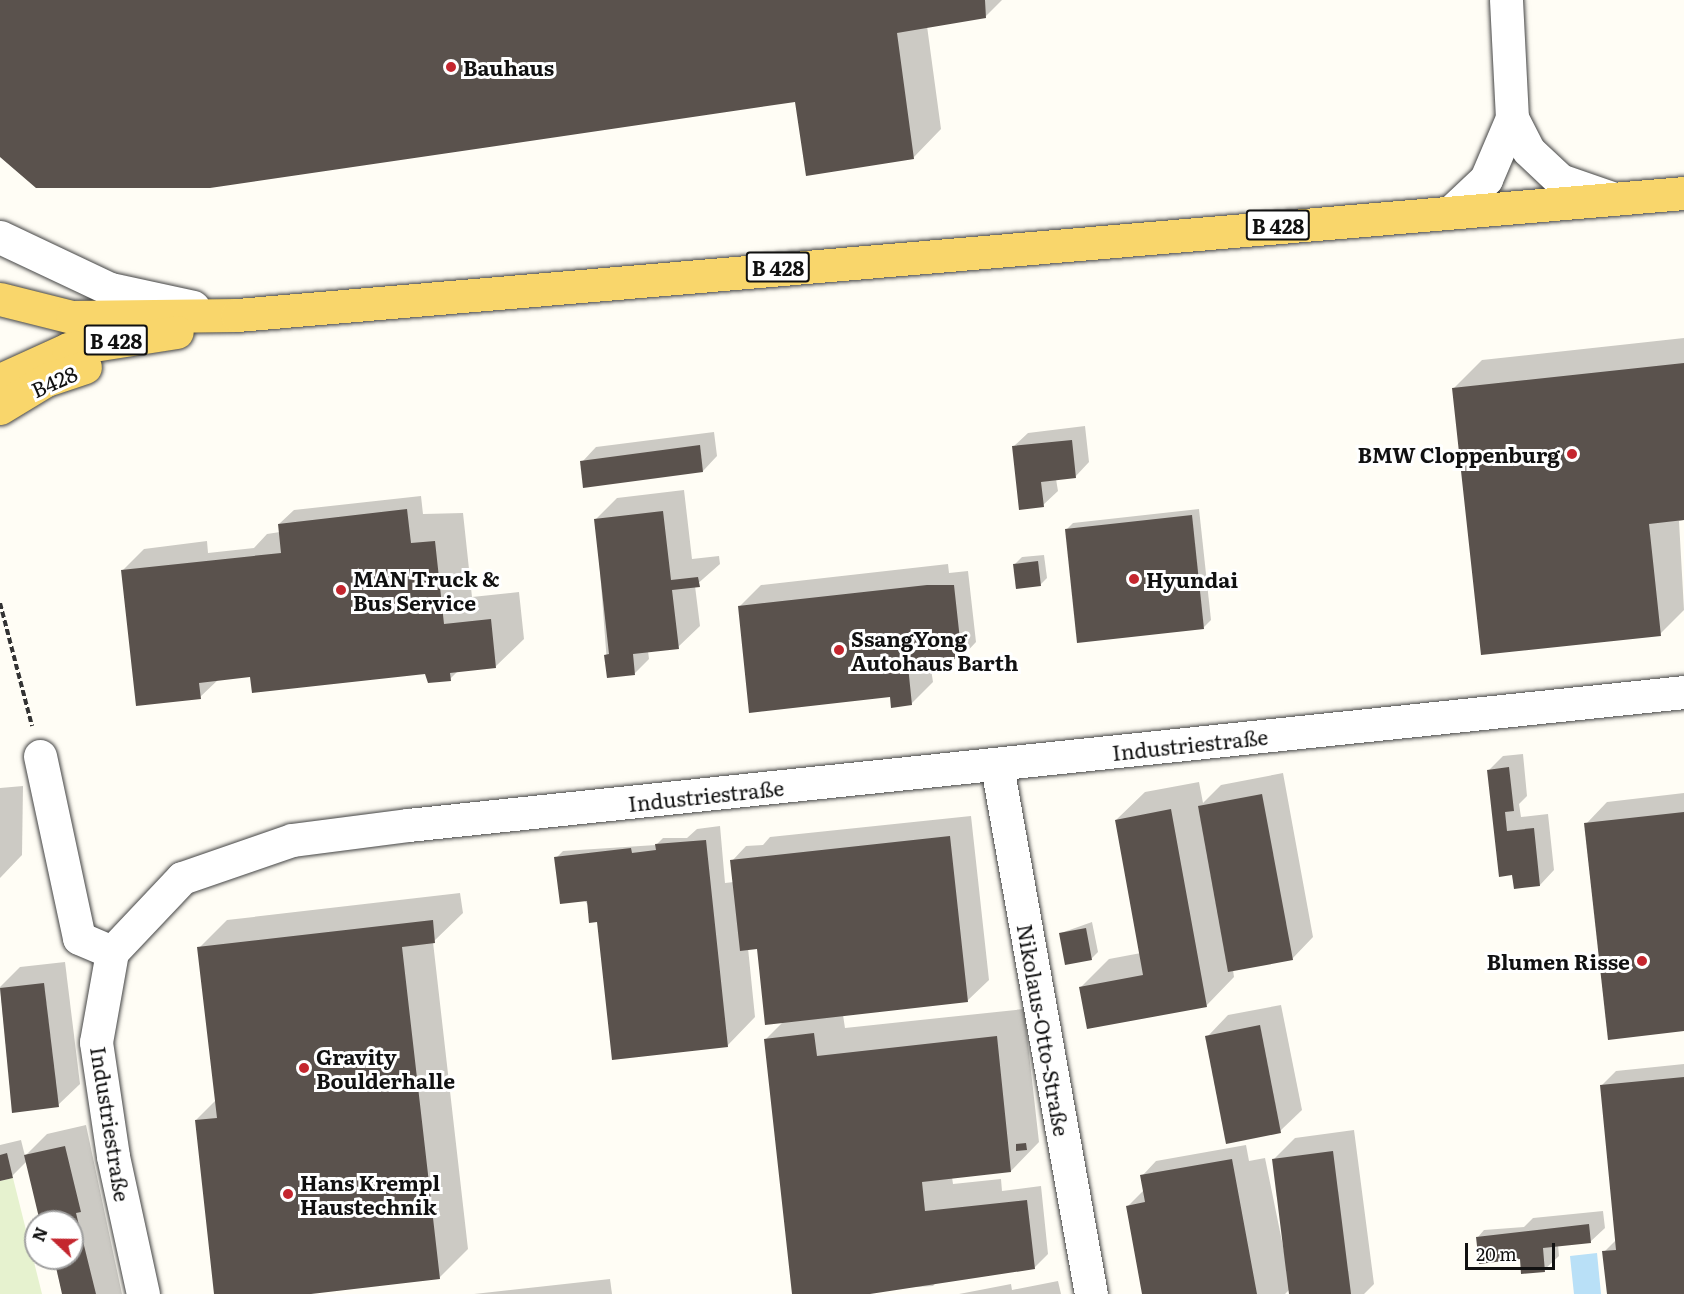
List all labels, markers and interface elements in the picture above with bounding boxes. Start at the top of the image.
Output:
place label: Bauhaus [463,54,554,80]
marker: Bauhaus [444,60,458,74]
road number: B 428 [1245,208,1311,242]
road number: B 428 [745,250,811,284]
road number: B 428 [83,323,149,357]
street label: B428 [27,360,81,402]
place label: BMW Cloppenburg [1357,441,1560,467]
marker: BMW Cloppenburg [1565,447,1579,461]
place label: MAN Truck & Bus Service [353,565,500,615]
place label: Hyundai [1146,566,1238,592]
marker: Hyundai [1127,572,1141,586]
marker: MAN Truck & Bus Service [334,583,348,597]
place label: SsangYong Autohaus Barth [851,625,1018,675]
marker: SsangYong Autohaus Barth [832,643,846,657]
street label: Industriestraße [1111,723,1269,765]
street label: Industriestraße [627,774,785,816]
street label: Nikolaus-Otto-Straße [1013,922,1075,1138]
place label: Blumen Risse [1487,948,1630,974]
marker: Blumen Risse [1635,954,1649,968]
place label: Gravity Boulderhalle [316,1043,455,1093]
street label: Industriestraße [86,1045,136,1203]
marker: Gravity Boulderhalle [297,1061,311,1075]
place label: Hans Krempl Haustechnik [300,1169,440,1219]
marker: Hans Krempl Haustechnik [281,1187,295,1201]
north arrow [24,1210,84,1270]
text: N [26,1223,53,1245]
scale bar [1468,1231,1558,1269]
text: 20 m [1476,1240,1517,1267]

